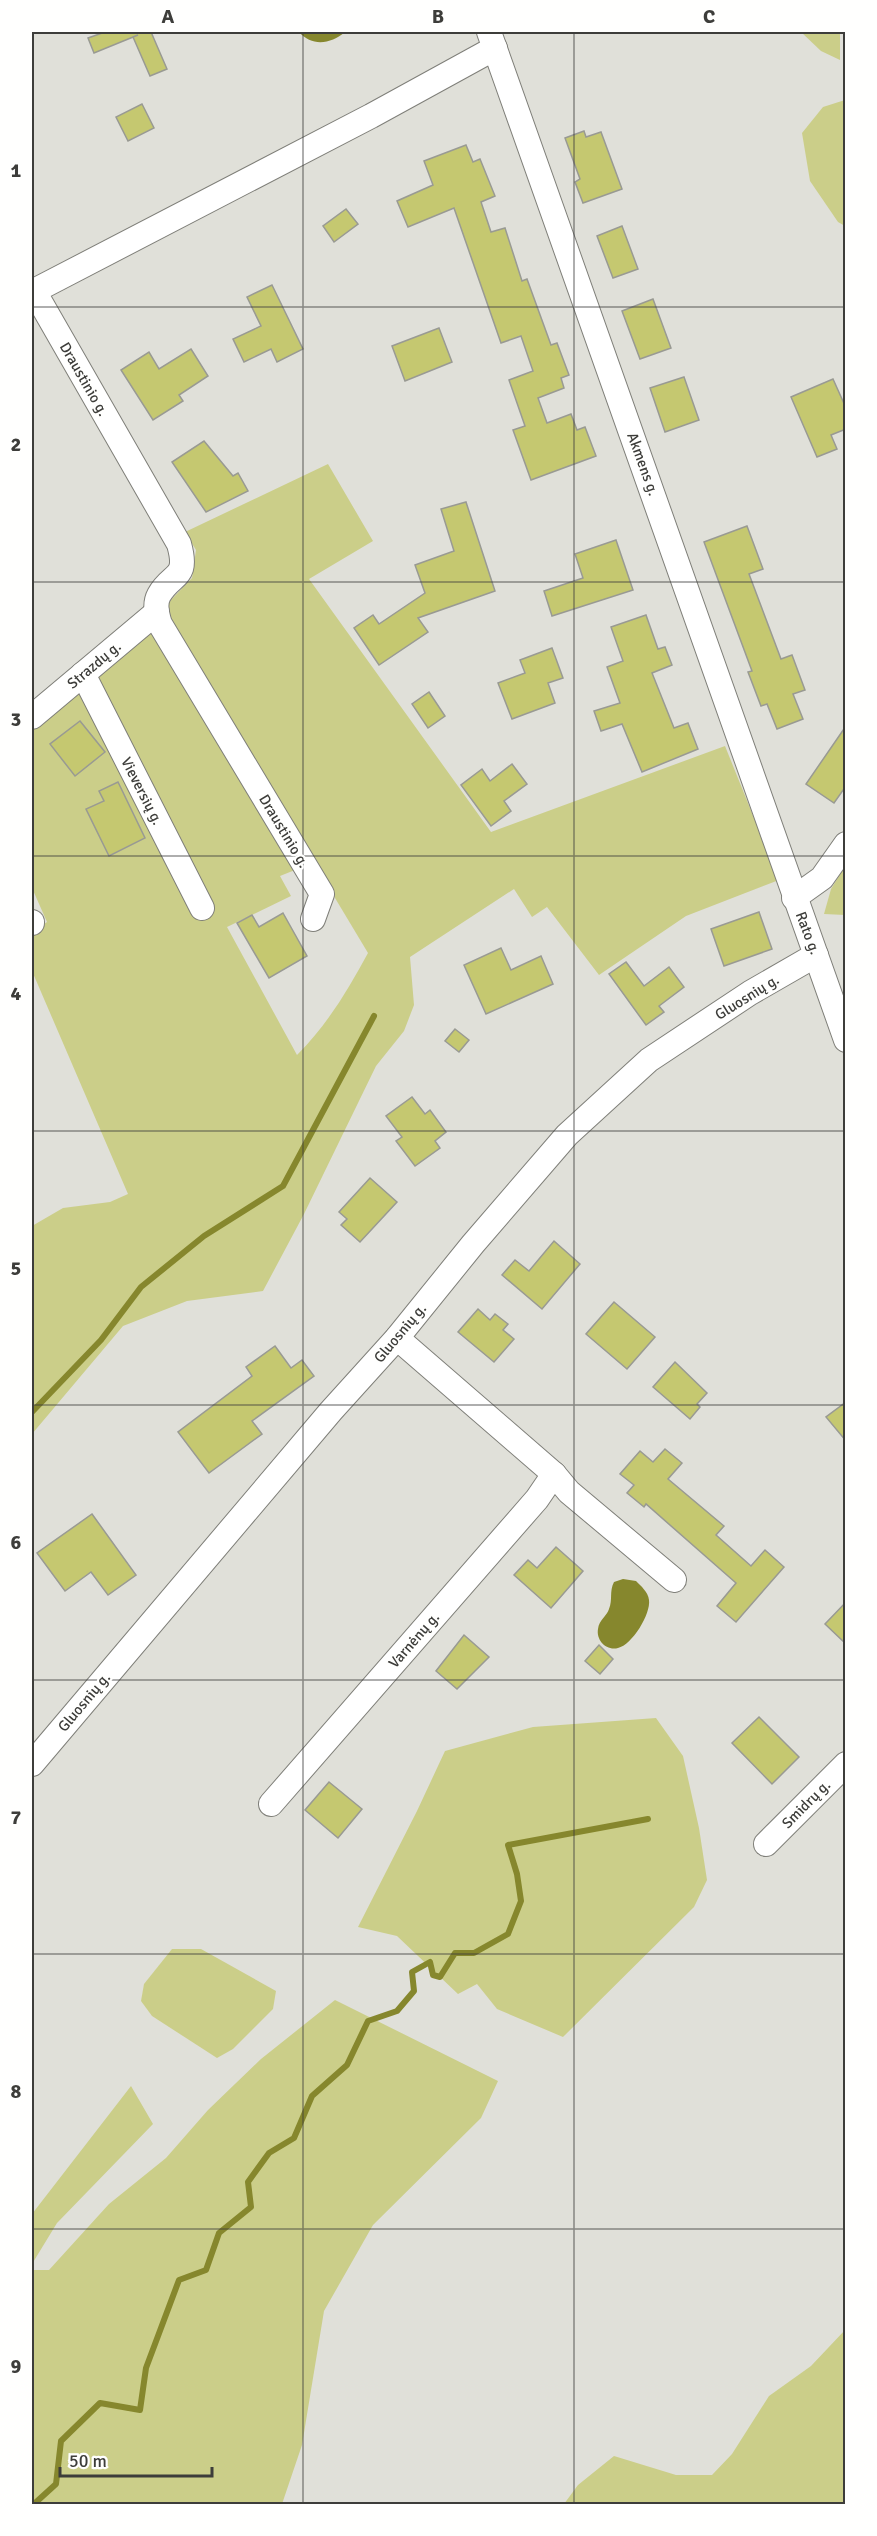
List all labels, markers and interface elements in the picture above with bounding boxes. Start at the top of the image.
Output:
text: A [162,4,175,29]
text: B [432,4,444,29]
text: C [703,4,715,29]
text: 1 [11,158,22,183]
street label: Draustinio g. [56,339,112,419]
street label: Akmens g. [623,430,663,498]
text: 2 [11,432,21,457]
street label: Strazdų g. [63,637,125,693]
text: 3 [11,707,21,732]
street label: Vieversių g. [117,754,167,828]
street label: Draustinio g. [255,791,313,871]
street label: Rato g. [792,909,824,957]
street label: Gluosnių g. [712,970,782,1024]
text: 4 [11,981,22,1006]
text: 5 [11,1256,21,1281]
street label: Gluosnių g. [370,1300,430,1366]
text: 6 [11,1530,22,1555]
street label: Varnėnų g. [385,1608,443,1672]
street label: Gluosnių g. [54,1669,114,1735]
street label: Smidrų g. [778,1776,834,1832]
text: 7 [11,1805,22,1830]
text: 8 [11,2079,22,2104]
text: 9 [11,2354,22,2379]
scale bar [60,2440,212,2478]
text: 50 m [69,2450,107,2472]

